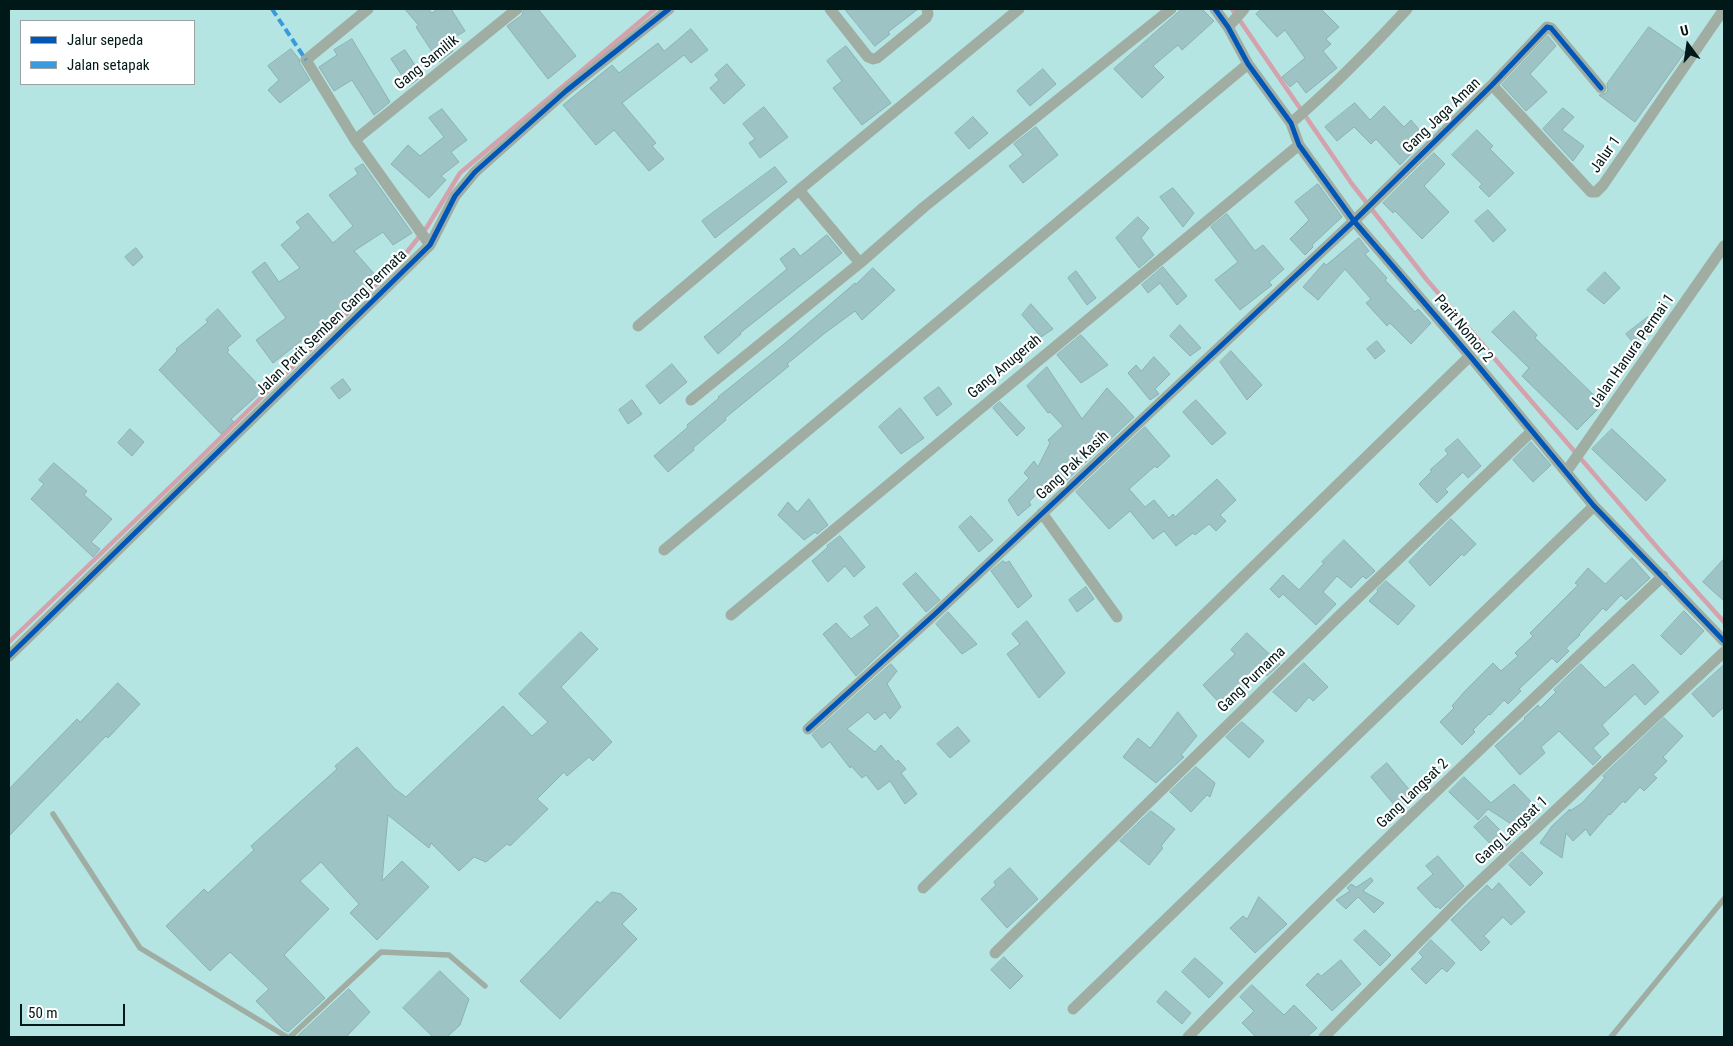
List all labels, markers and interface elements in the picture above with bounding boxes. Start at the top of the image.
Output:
legend [20,20,195,85]
north arrow [1663,20,1713,70]
text: U [1679,22,1690,39]
text: Jalur sepeda [67,31,143,49]
street label: Gang Samilik [391,32,463,94]
text: Jalan setapak [67,56,150,74]
street label: Gang Jaga Aman [1399,74,1485,158]
street label: Jalur 1 [1587,133,1625,177]
street label: Jalan Parit Semben Gang Permata [253,246,411,400]
street label: Jalan Hanura Permai 1 [1587,291,1679,411]
street label: Parit Nomor 2 [1430,292,1496,366]
street label: Gang Anugerah [965,331,1045,403]
street label: Gang Pak Kasih [1033,428,1113,504]
street label: Gang Purnama [1214,643,1290,717]
street label: Gang Langsat 2 [1373,755,1453,833]
street label: Gang Langsat 1 [1472,793,1552,869]
scale bar [22,994,128,1026]
text: 50 m [28,1004,58,1022]

